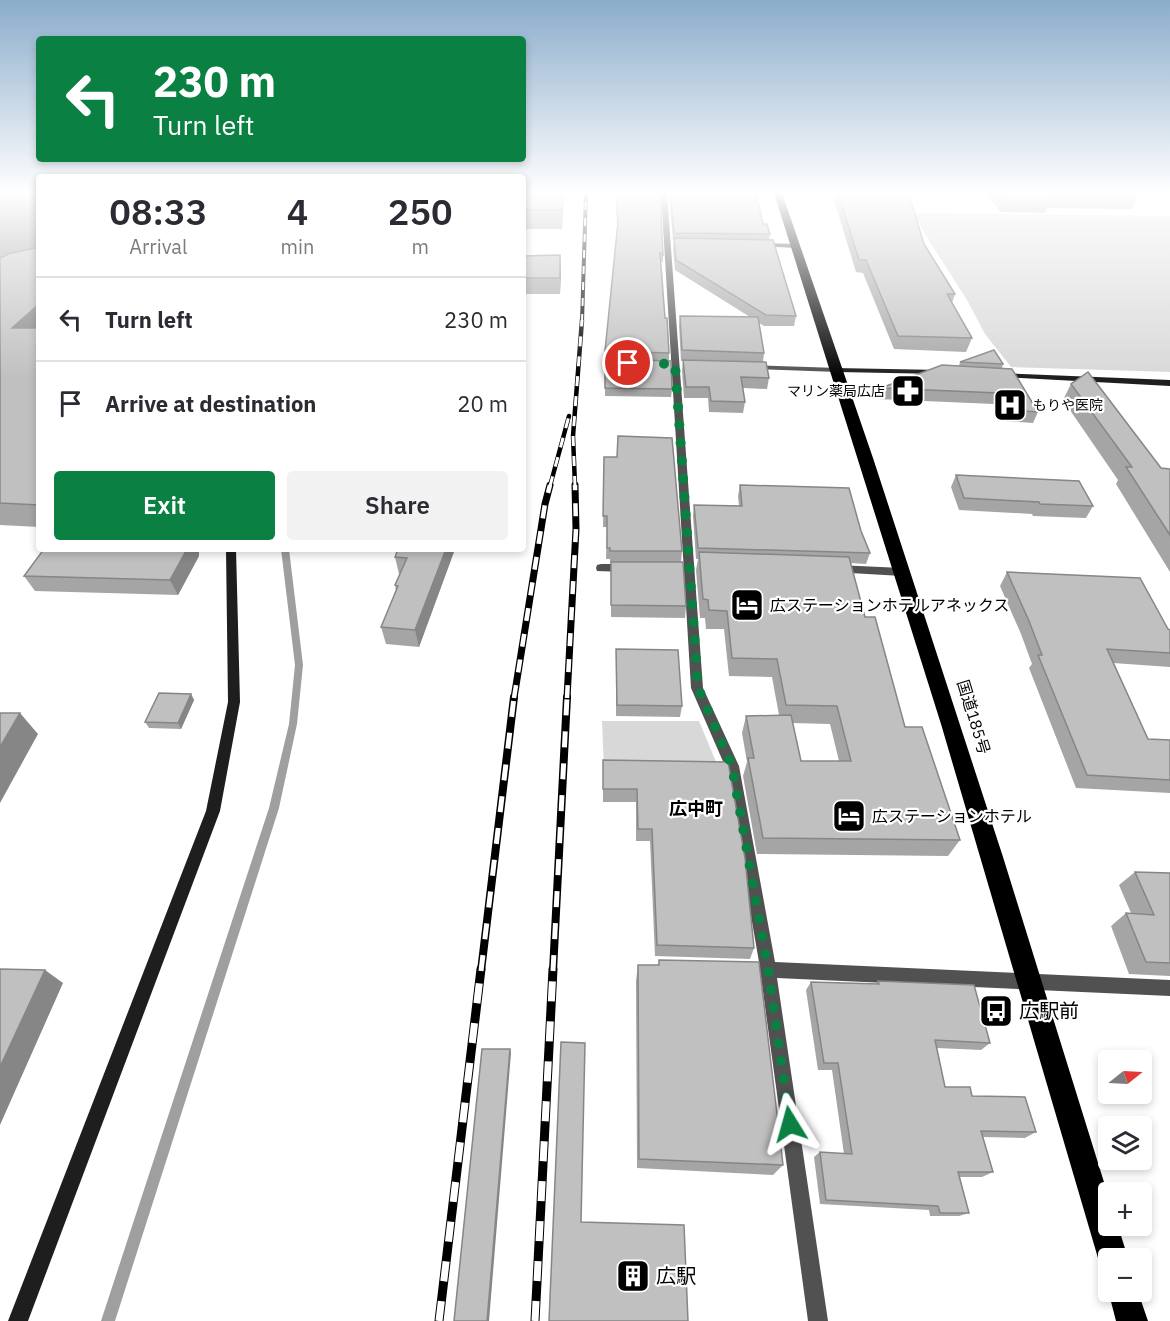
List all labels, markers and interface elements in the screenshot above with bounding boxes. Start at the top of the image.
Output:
text: 230 m [153,54,276,109]
icon: left [54,60,132,138]
text: Turn left [153,107,254,142]
text: 08:33 [109,188,207,235]
text: 4 [287,188,308,235]
text: 250 [388,188,453,235]
text: Arrival [129,233,187,260]
text: min [281,233,314,260]
text: m [411,233,429,260]
icon: left [54,303,87,336]
text: Turn left [105,305,193,334]
text: 230 m [444,305,508,334]
pin [602,337,653,388]
icon: arrive [611,346,644,379]
pharmacy icon: マリン薬局広店 [890,373,926,409]
place label: マリン薬局広店 [787,382,885,400]
icon: arrive [54,387,87,420]
hospital icon: もりや医院 [992,387,1028,423]
text: Arrive at destination [105,389,316,418]
text: 20 m [457,389,508,418]
place label: もりや医院 [1033,396,1103,414]
button: Exit [54,471,275,540]
button: Share [287,471,508,540]
hotel icon: 広ステーションホテルアネックス [729,587,765,623]
place label: 広ステーションホテルアネックス [770,595,1009,615]
street label: 国道185号 [953,677,995,757]
district label: 広中町 [669,797,723,820]
hotel icon: 広ステーションホテル [831,798,867,834]
place label: 広ステーションホテル [872,806,1032,826]
bus stop icon: 広駅前 [978,993,1014,1029]
place label: 広駅前 [1019,997,1079,1024]
north arrow [1098,1050,1152,1104]
map controls [1098,1050,1152,1302]
position arrow [758,1092,822,1156]
button: layers [1098,1116,1152,1170]
button: + [1098,1182,1152,1236]
button: − [1098,1248,1152,1302]
building icon: 広駅 [615,1258,651,1294]
place label: 広駅 [656,1262,696,1289]

